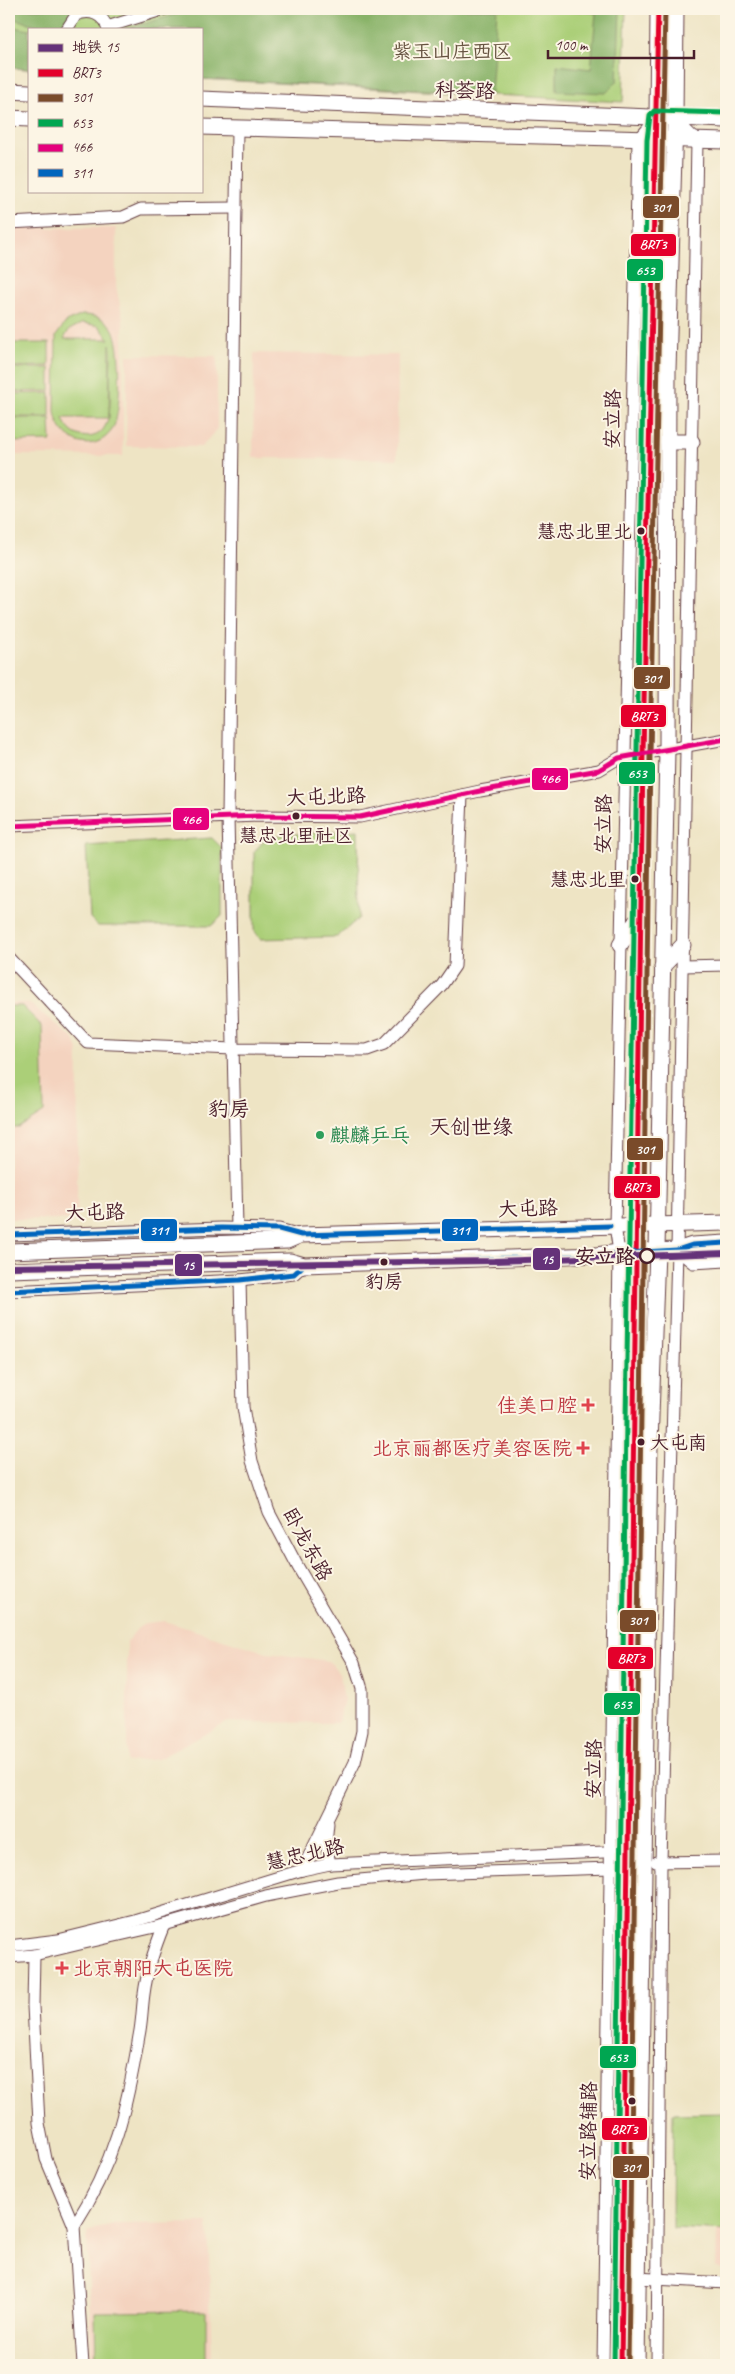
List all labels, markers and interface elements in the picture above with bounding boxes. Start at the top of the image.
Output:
legend [28,28,202,192]
scale bar [548,28,694,60]
text: 100 m [555,36,589,55]
text: 地铁 15 [72,38,120,57]
park label: 紫玉山庄西区 [392,39,512,64]
text: BRT3 [72,64,102,83]
street label: 科荟路 [435,77,496,104]
text: 301 [72,88,94,107]
text: 653 [72,114,94,133]
text: 466 [72,138,94,157]
text: 311 [72,164,94,183]
line badge: 301 [642,195,680,219]
text: 301 [652,199,672,216]
line badge: BRT3 [630,233,677,257]
text: BRT3 [640,236,668,253]
line badge: 653 [626,258,664,282]
text: 653 [636,262,656,279]
street label: 安立路 [599,388,626,449]
place label: 慧忠北里北 [537,520,632,544]
marker: 慧忠北里北 [636,526,646,536]
line badge: 301 [633,666,671,690]
text: 301 [643,670,663,687]
line badge: BRT3 [620,704,667,728]
text: BRT3 [631,708,659,725]
line badge: 653 [618,761,656,785]
text: 653 [628,765,648,782]
line badge: 466 [531,767,569,791]
text: 466 [540,770,561,787]
street label: 大屯北路 [286,783,367,810]
street label: 安立路 [590,793,617,854]
line badge: 466 [172,807,210,831]
text: 466 [181,811,202,828]
marker: 慧忠北里社区 [291,811,301,821]
place label: 慧忠北里社区 [239,824,353,848]
place label: 慧忠北里 [550,868,626,892]
marker: 慧忠北里 [630,874,640,884]
district label: 豹房 [208,1096,250,1122]
district label: 天创世缘 [429,1114,513,1140]
place label: 麒麟乒乓 [330,1123,410,1148]
marker: 麒麟乒乓 [314,1129,326,1141]
line badge: 301 [626,1137,664,1161]
text: 301 [636,1141,656,1158]
line badge: BRT3 [613,1175,661,1199]
text: BRT3 [624,1179,652,1196]
street label: 大屯路 [498,1195,559,1222]
street label: 大屯路 [65,1199,126,1226]
line badge: 311 [140,1218,178,1242]
line badge: 311 [441,1218,479,1242]
text: 311 [150,1222,170,1239]
text: 311 [451,1222,471,1239]
place label: 安立路 [575,1244,635,1269]
line badge: 15 [532,1247,561,1271]
marker: 安立路 [639,1248,655,1264]
text: 15 [541,1251,555,1268]
line badge: 15 [174,1253,203,1277]
text: 15 [182,1257,196,1274]
marker: 豹房 [379,1257,389,1267]
place label: 豹房 [365,1270,403,1294]
place label: 佳美口腔 [497,1393,577,1418]
marker: 佳美口腔 [581,1398,595,1412]
place label: 大屯南 [650,1431,707,1455]
place label: 北京丽都医疗美容医院 [372,1436,572,1461]
marker: 大屯南 [636,1437,646,1447]
marker: 北京丽都医疗美容医院 [576,1441,590,1455]
street label: 卧龙东路 [277,1503,338,1586]
line badge: 301 [619,1609,657,1633]
text: 301 [629,1612,649,1629]
line badge: BRT3 [607,1646,654,1670]
text: BRT3 [618,1650,646,1667]
line badge: 653 [603,1692,641,1716]
text: 653 [613,1696,633,1713]
street label: 安立路 [580,1738,607,1799]
street label: 慧忠北路 [263,1833,348,1876]
place label: 北京朝阳大屯医院 [73,1956,233,1981]
marker: 北京朝阳大屯医院 [55,1961,69,1975]
line badge: 653 [599,2045,637,2069]
text: 653 [609,2049,629,2066]
street label: 安立路辅路 [575,2080,602,2181]
unlabelled marker [627,2096,637,2106]
line badge: BRT3 [601,2117,648,2141]
text: BRT3 [611,2121,639,2138]
line badge: 301 [612,2155,650,2179]
text: 301 [622,2159,642,2176]

